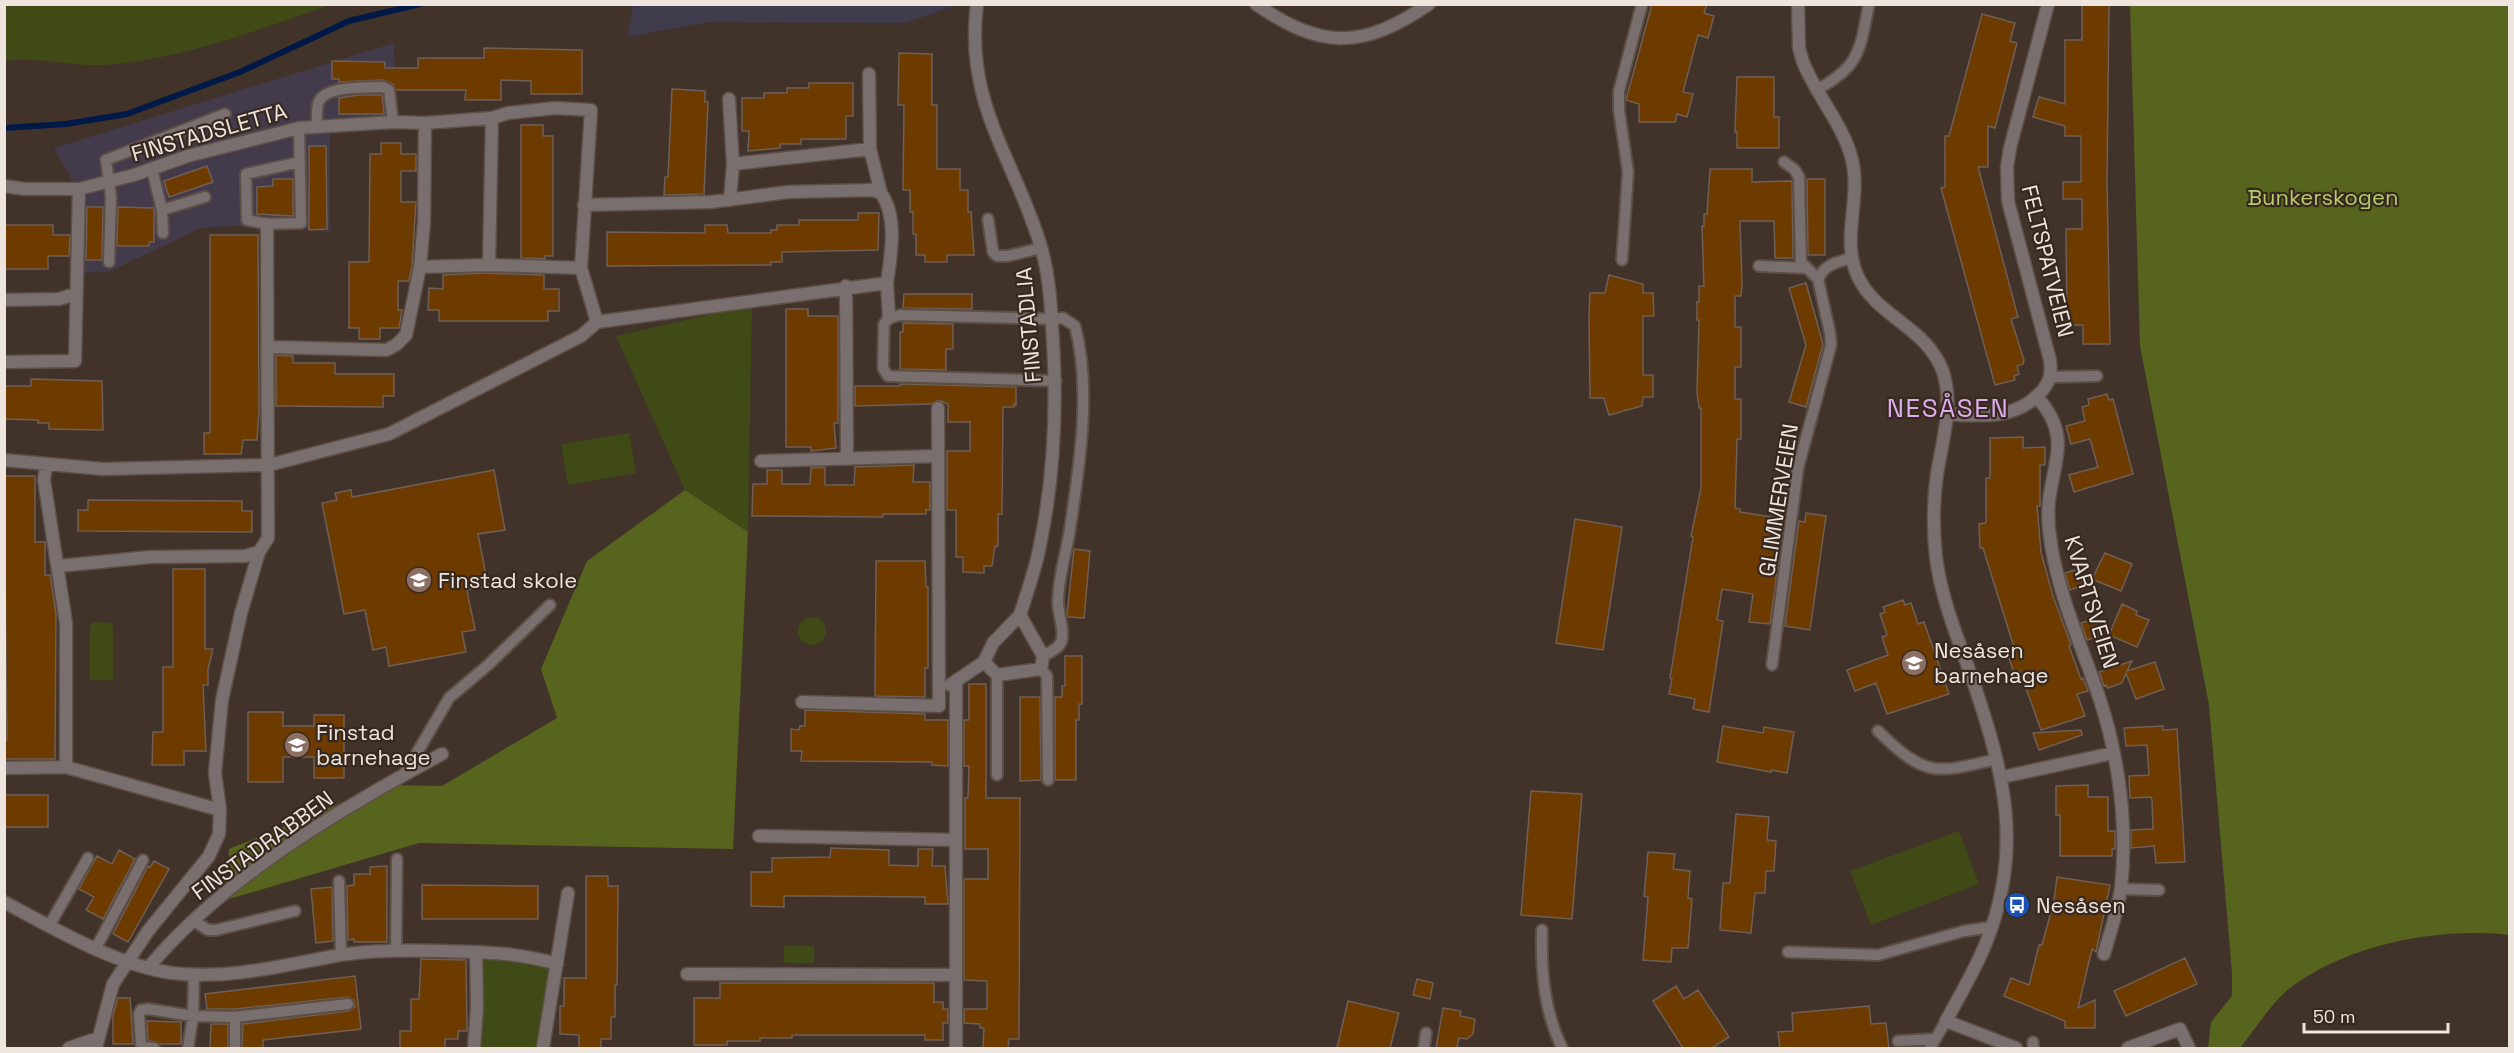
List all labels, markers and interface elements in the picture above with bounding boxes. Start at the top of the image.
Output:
street label: FINSTADSLETTA [128,96,290,168]
street label: FELTSPATVEIEN [2016,182,2080,340]
park label: Bunkerskogen [2248,183,2398,211]
street label: FINSTADLIA [1009,266,1047,384]
district label: NESÅSEN [1887,391,2009,425]
street label: GLIMMERVEIEN [1752,422,1804,578]
street label: KVARTSVEIEN [2059,532,2125,672]
school or university icon: Finstad skole [404,565,434,595]
place label: Finstad skole [438,566,577,594]
place label: Nesåsen barnehage [1934,636,2049,689]
school or university icon: Nesåsen barnehage [1899,648,1929,678]
place label: Finstad barnehage [316,718,431,771]
school or university icon: Finstad barnehage [282,730,312,760]
street label: FINSTADRABBEN [186,784,338,906]
bus stop icon: Nesåsen [2002,890,2032,920]
place label: Nesåsen [2036,891,2126,919]
scale bar [2304,996,2448,1034]
text: 50 m [2313,1005,2355,1028]

